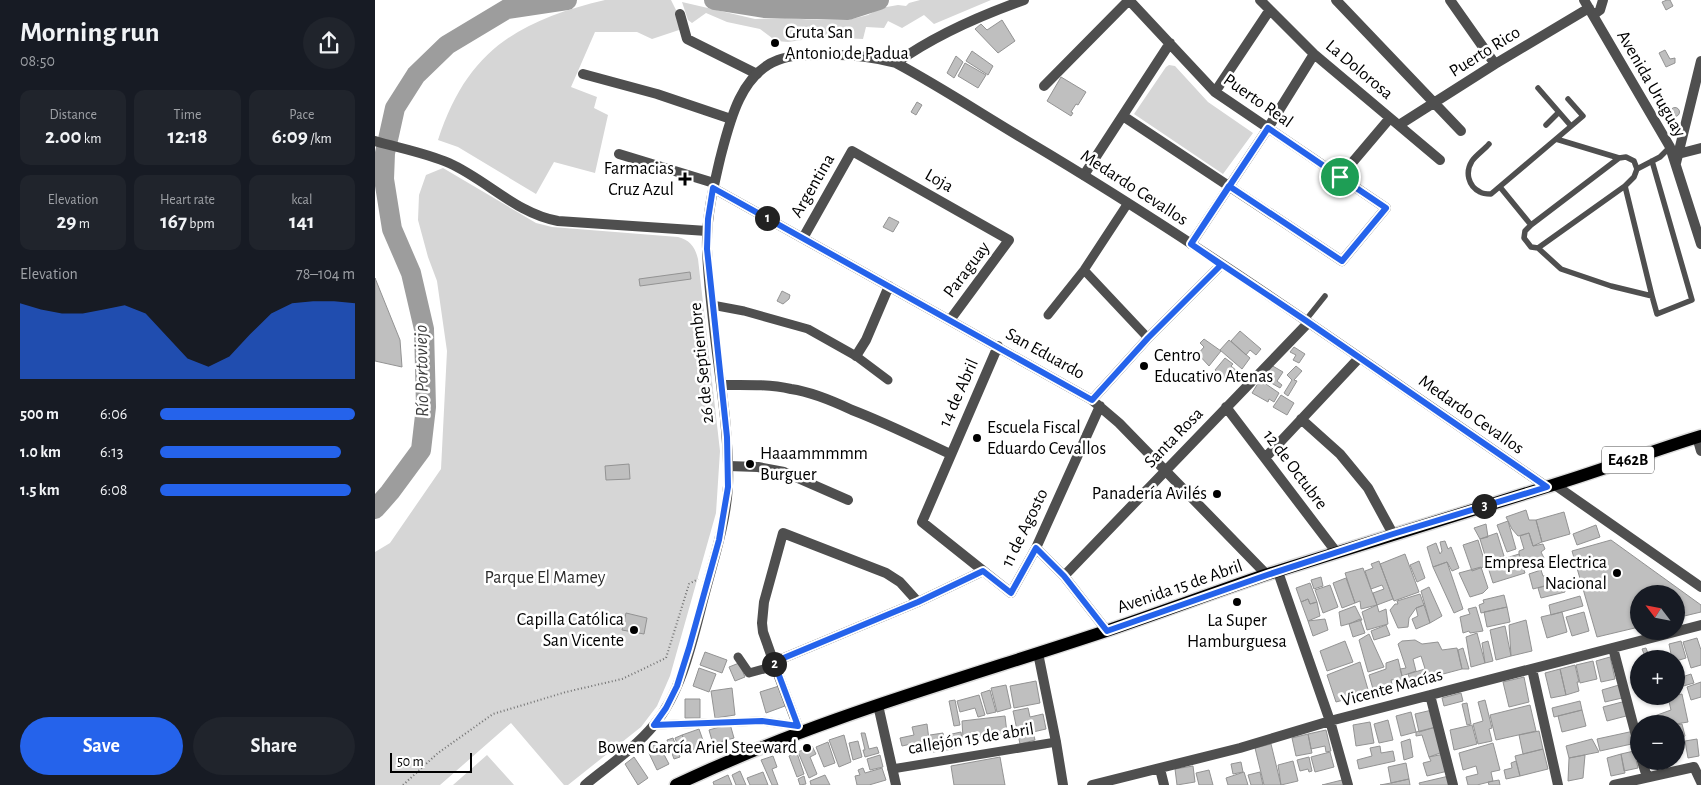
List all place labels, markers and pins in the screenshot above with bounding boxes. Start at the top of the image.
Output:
place label: Gruta San Antonio de Padua [785,24,909,63]
marker: Gruta San Antonio de Padua [769,37,781,49]
pin [1319,156,1361,198]
place label: Farmacias Cruz Azul [604,160,674,199]
marker: Farmacias Cruz Azul [678,172,692,186]
pin: 1 [755,206,779,230]
place label: Centro Educativo Atenas [1154,347,1273,386]
marker: Centro Educativo Atenas [1138,360,1150,372]
place label: Escuela Fiscal Eduardo Cevallos [987,419,1106,458]
marker: Escuela Fiscal Eduardo Cevallos [971,432,983,444]
place label: Haaammmmm Burguer [760,445,868,484]
marker: Haaammmmm Burguer [744,458,756,470]
place label: Panadería Avilés [1092,485,1207,503]
marker: Panadería Avilés [1211,488,1223,500]
pin: 3 [1471,494,1497,518]
place label: Empresa Electrica Nacional [1484,554,1607,593]
marker: Empresa Electrica Nacional [1611,567,1623,579]
marker: La Super Hamburguesa [1231,596,1243,608]
place label: Capilla Católica San Vicente [517,611,624,650]
place label: La Super Hamburguesa [1187,612,1287,651]
marker: Capilla Católica San Vicente [628,624,640,636]
pin: 2 [761,652,787,676]
place label: Bowen García Ariel Steeward [598,739,797,757]
marker: Bowen García Ariel Steeward [801,742,813,754]

